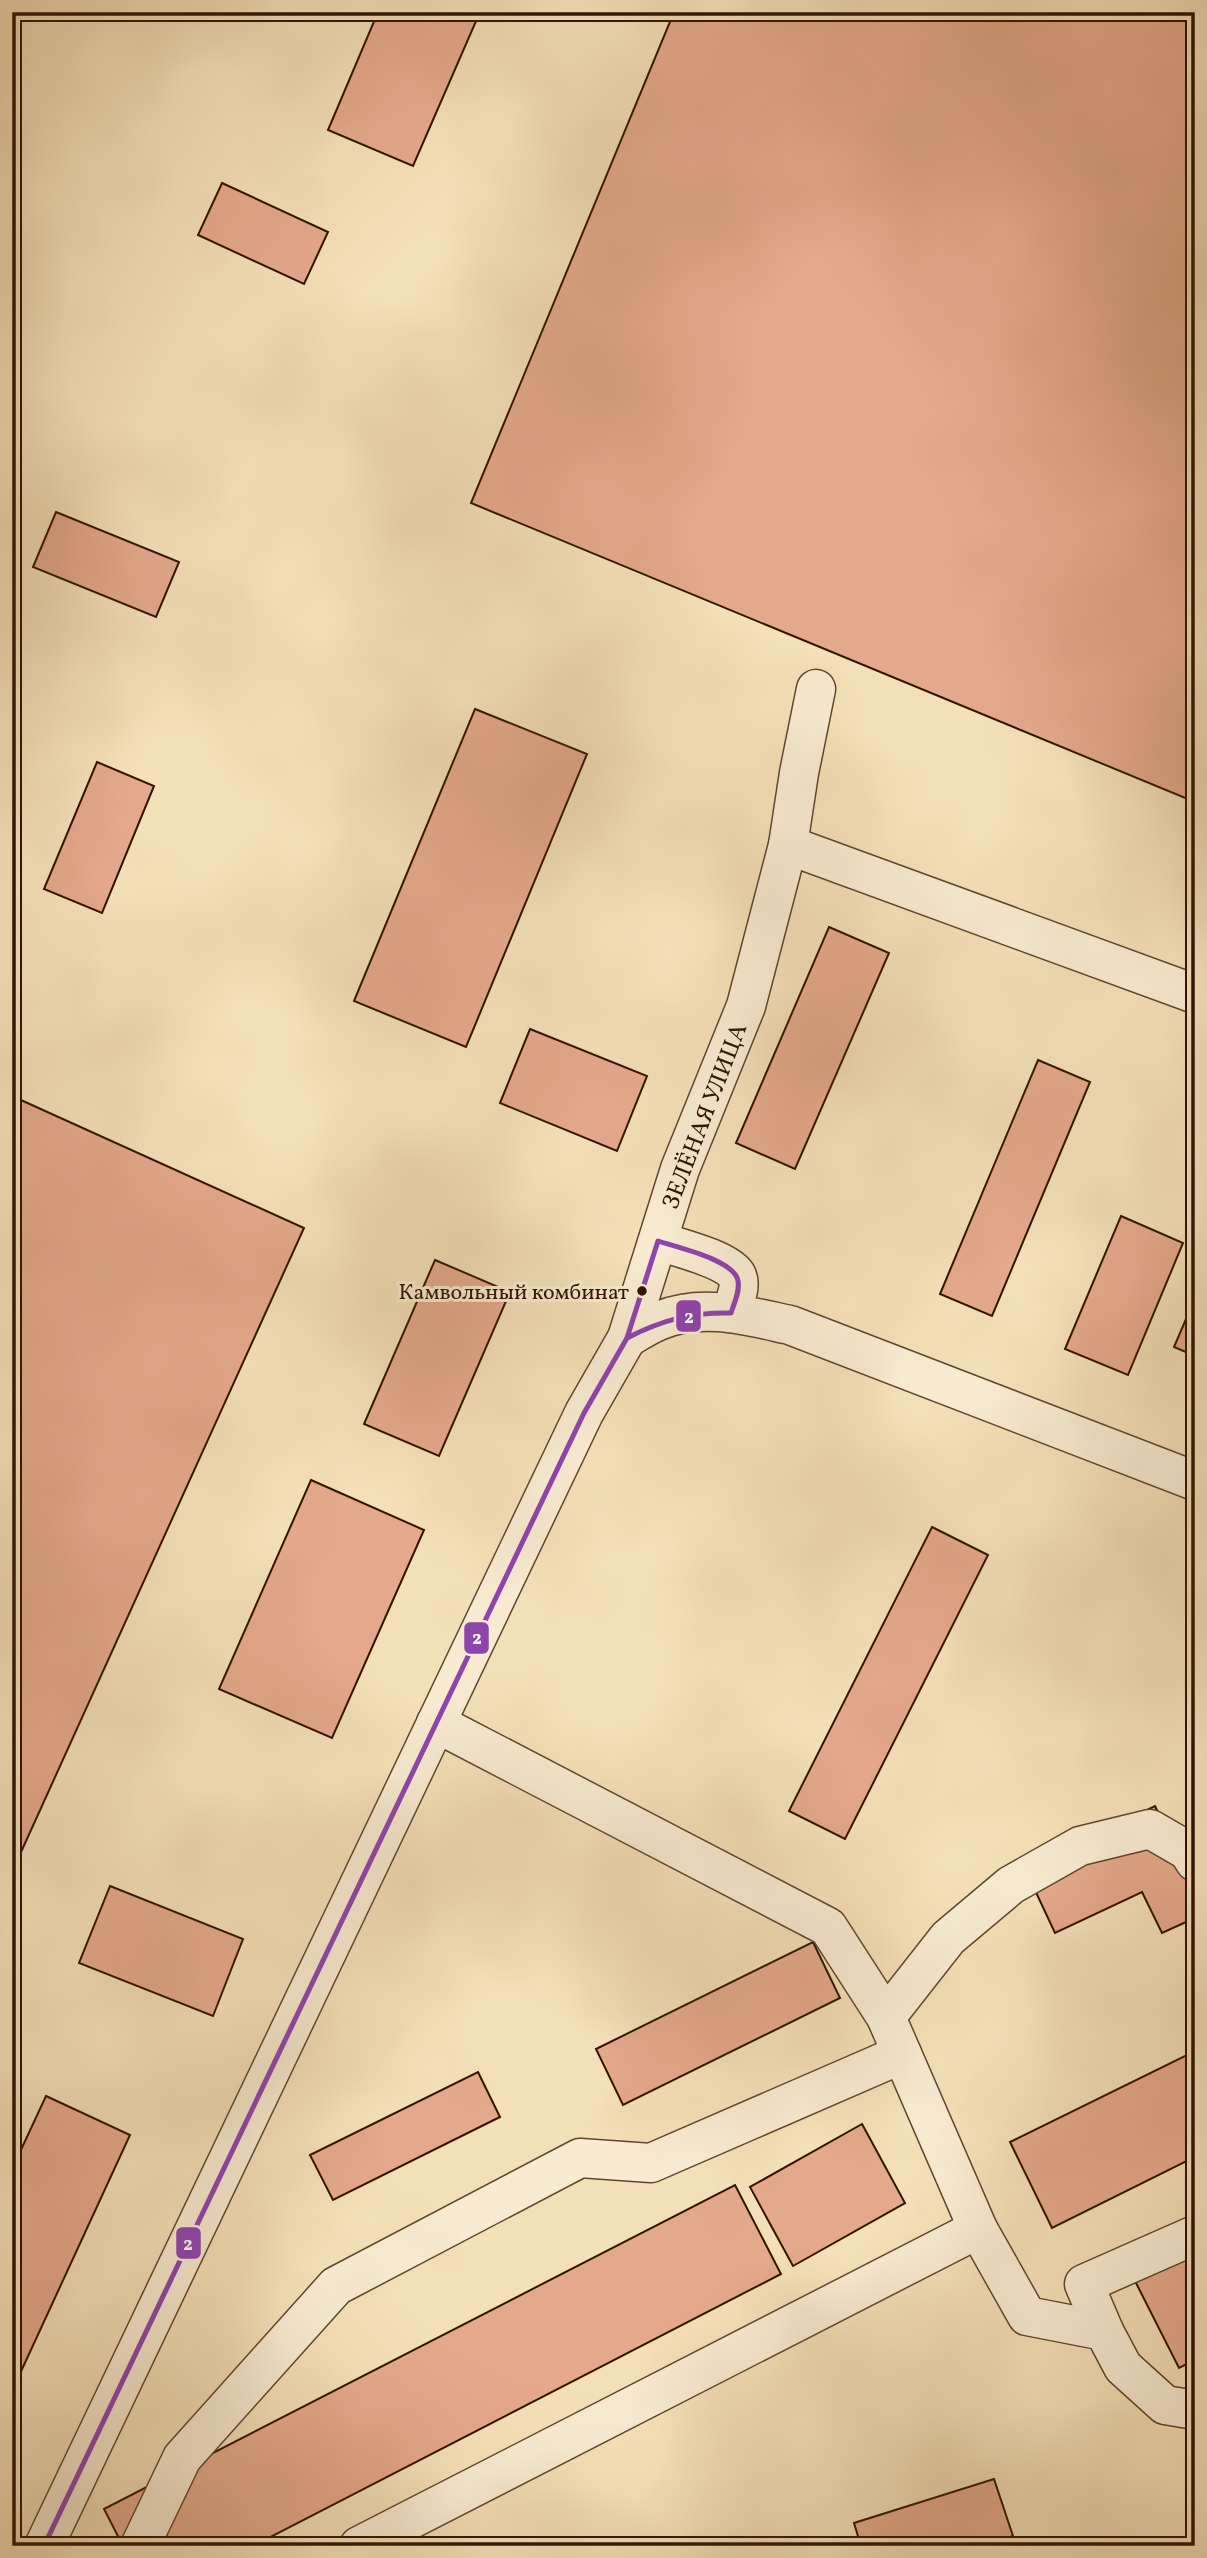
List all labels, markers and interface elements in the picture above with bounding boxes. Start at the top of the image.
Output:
street label: ЗЕЛЁНАЯ УЛИЦА [655,1019,757,1215]
place label: Камвольный комбинат [399,1278,629,1309]
marker: Камвольный комбинат [635,1284,649,1298]
line badge: 2 [675,1299,702,1333]
text: 2 [684,1305,694,1331]
line badge: 2 [463,1621,490,1655]
text: 2 [472,1626,482,1652]
line badge: 2 [175,2226,202,2260]
text: 2 [183,2232,193,2258]

